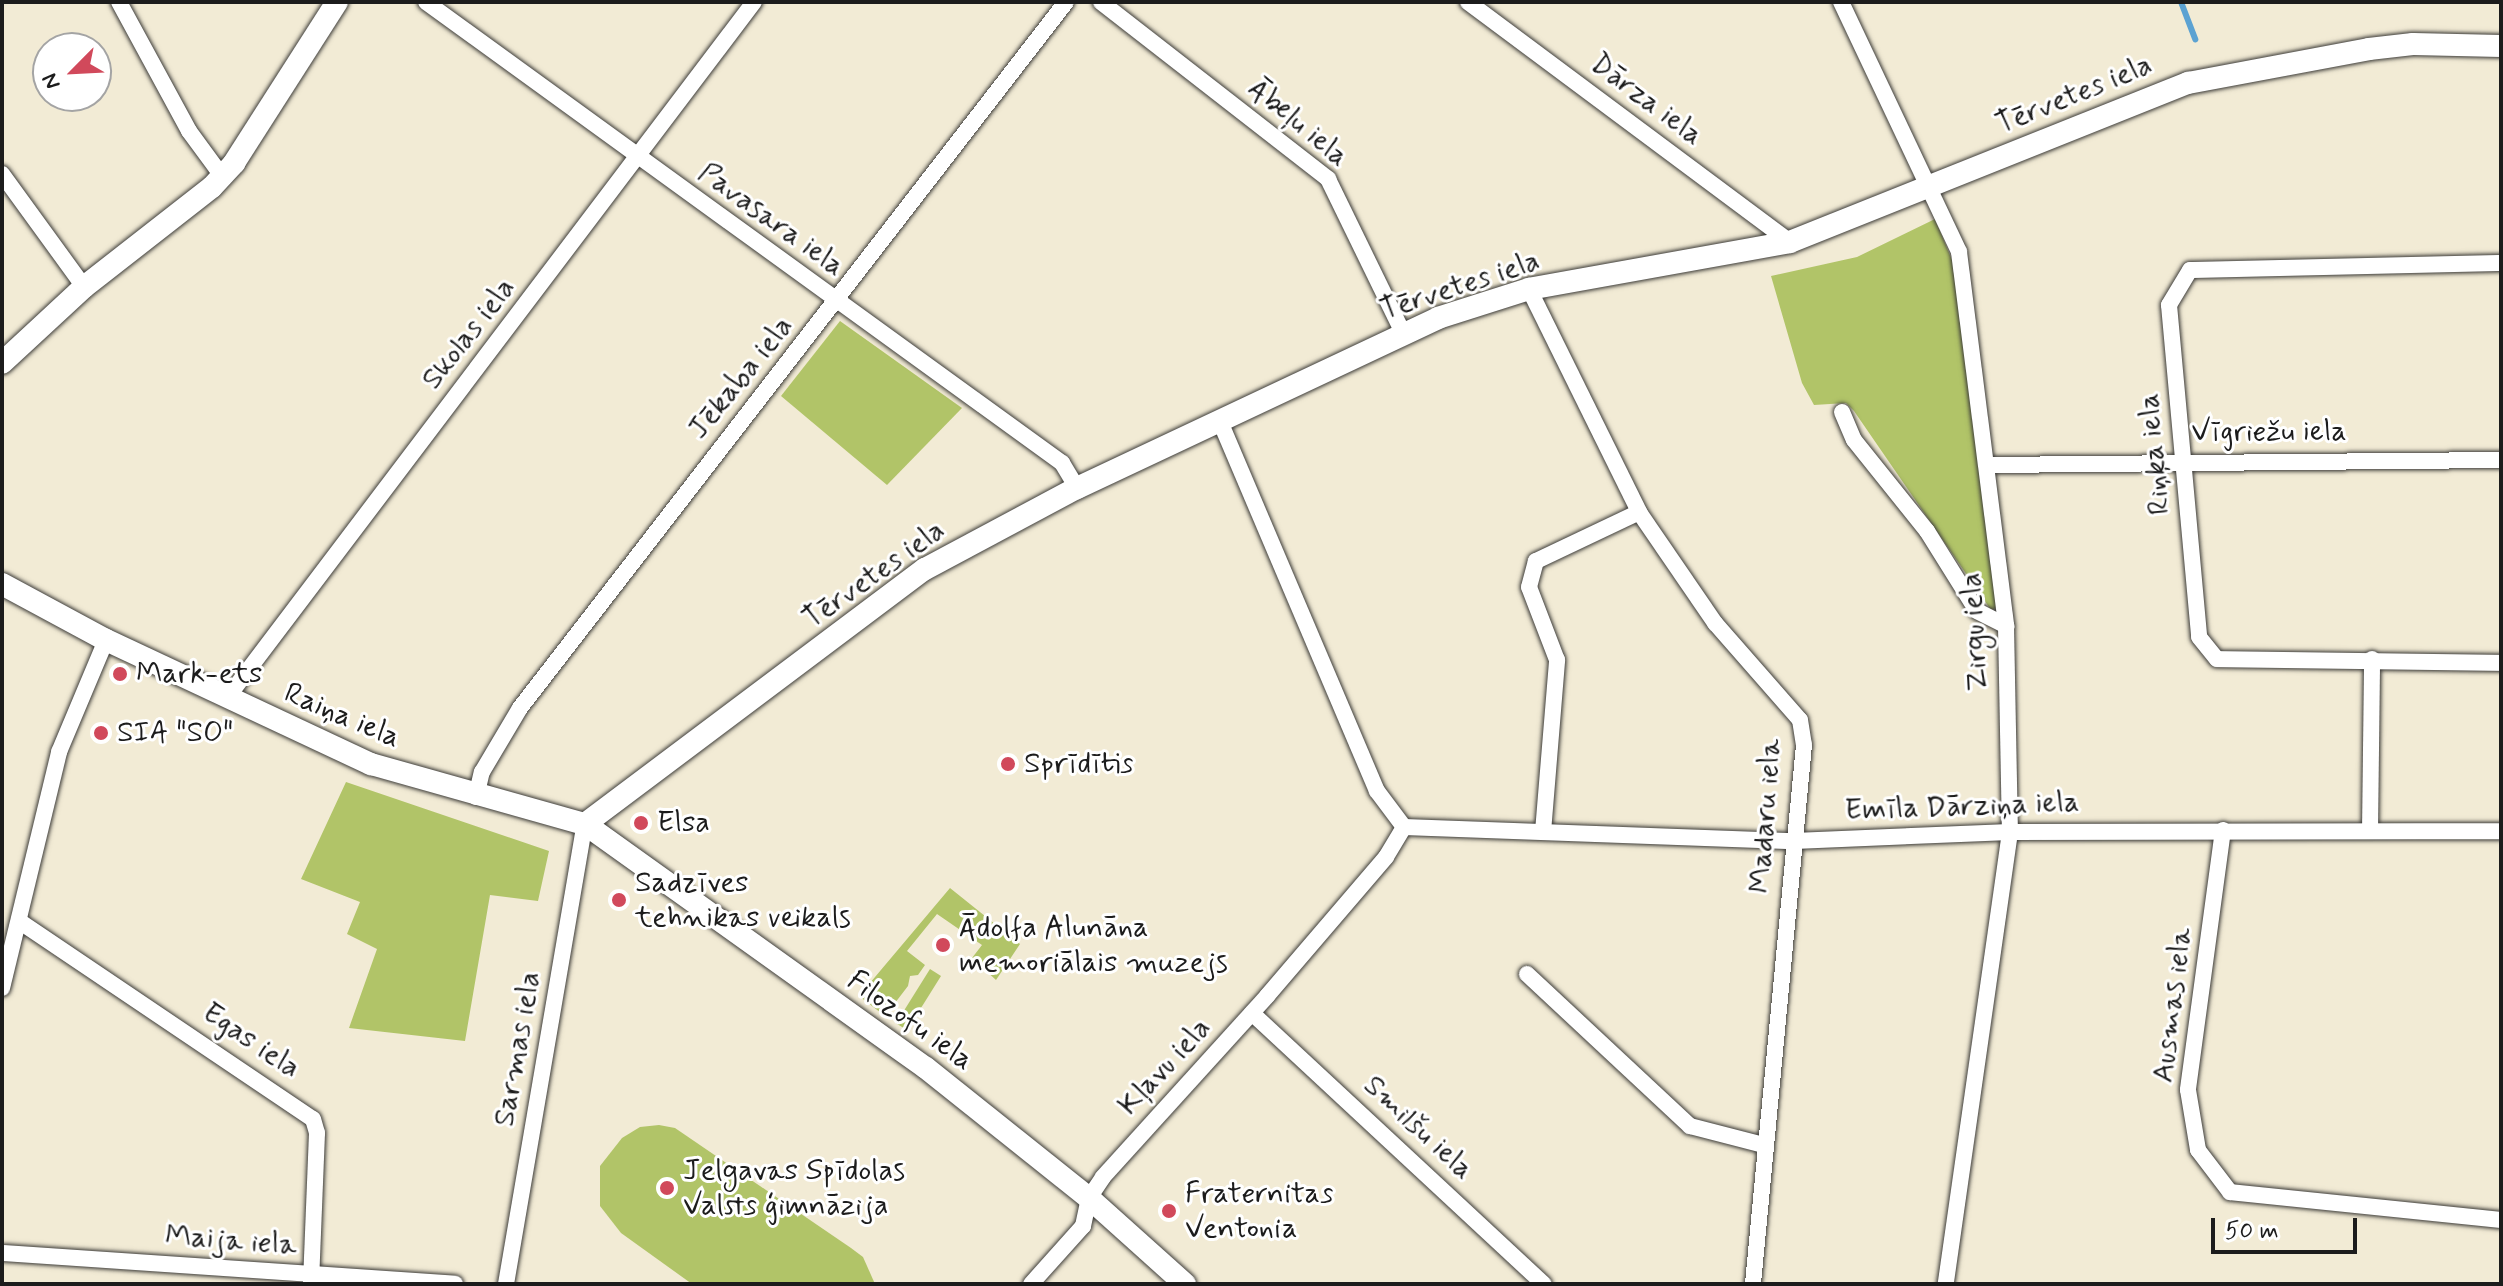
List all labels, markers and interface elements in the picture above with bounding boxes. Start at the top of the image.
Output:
north arrow [32,32,112,112]
street label: Dārza iela [1582,45,1710,155]
street label: Tērvetes iela [1989,47,2159,143]
text: N [36,69,68,93]
street label: Ābeļu iela [1240,70,1356,176]
street label: Pavasara iela [690,154,852,286]
street label: Tērvetes iela [1375,243,1545,329]
street label: Skolas iela [414,270,524,398]
street label: Jēkaba iela [680,309,802,447]
street label: Riņķa iela [2132,391,2178,517]
street label: Vīgriežu iela [2190,414,2348,450]
street label: Tērvetes iela [795,512,953,638]
street label: Zirgu iela [1954,571,1996,693]
place label: Mark-ets [136,656,262,692]
marker: Mark-ets [111,665,129,683]
street label: Raiņa iela [278,675,406,757]
place label: SIA "SO" [117,715,233,751]
marker: SIA "SO" [92,724,110,742]
street label: Madaru iela [1743,737,1789,895]
place label: Sprīdītis [1024,746,1133,782]
marker: Sprīdītis [999,755,1017,773]
street label: Emīla Dārziņa iela [1843,785,2081,829]
place label: Elsa [657,805,710,841]
marker: Elsa [632,814,650,832]
place label: Sadzīves tehnikas veikals [635,865,852,936]
marker: Sadzīves tehnikas veikals [610,891,628,909]
place label: Ādolfa Alunāna memoriālais muzejs [959,910,1214,980]
street label: Ausmas iela [2146,925,2200,1085]
marker: Ādolfa Alunāna memoriālais muzejs [934,936,952,954]
street label: Filozofu iela [839,963,981,1079]
street label: Sarmas iela [486,968,550,1130]
street label: Egas iela [194,995,308,1087]
street label: Kļavu iela [1110,1010,1220,1124]
street label: Smilšu iela [1355,1067,1481,1189]
place label: Jelgavas Spīdolas Valsts ģimnāzija [683,1153,906,1224]
place label: Fraternitas Ventonia [1185,1176,1333,1246]
marker: Jelgavas Spīdolas Valsts ģimnāzija [658,1179,676,1197]
marker: Fraternitas Ventonia [1160,1202,1178,1220]
scale bar [2215,1202,2361,1252]
text: 50 m [2225,1216,2279,1247]
street label: Maija iela [164,1218,298,1264]

